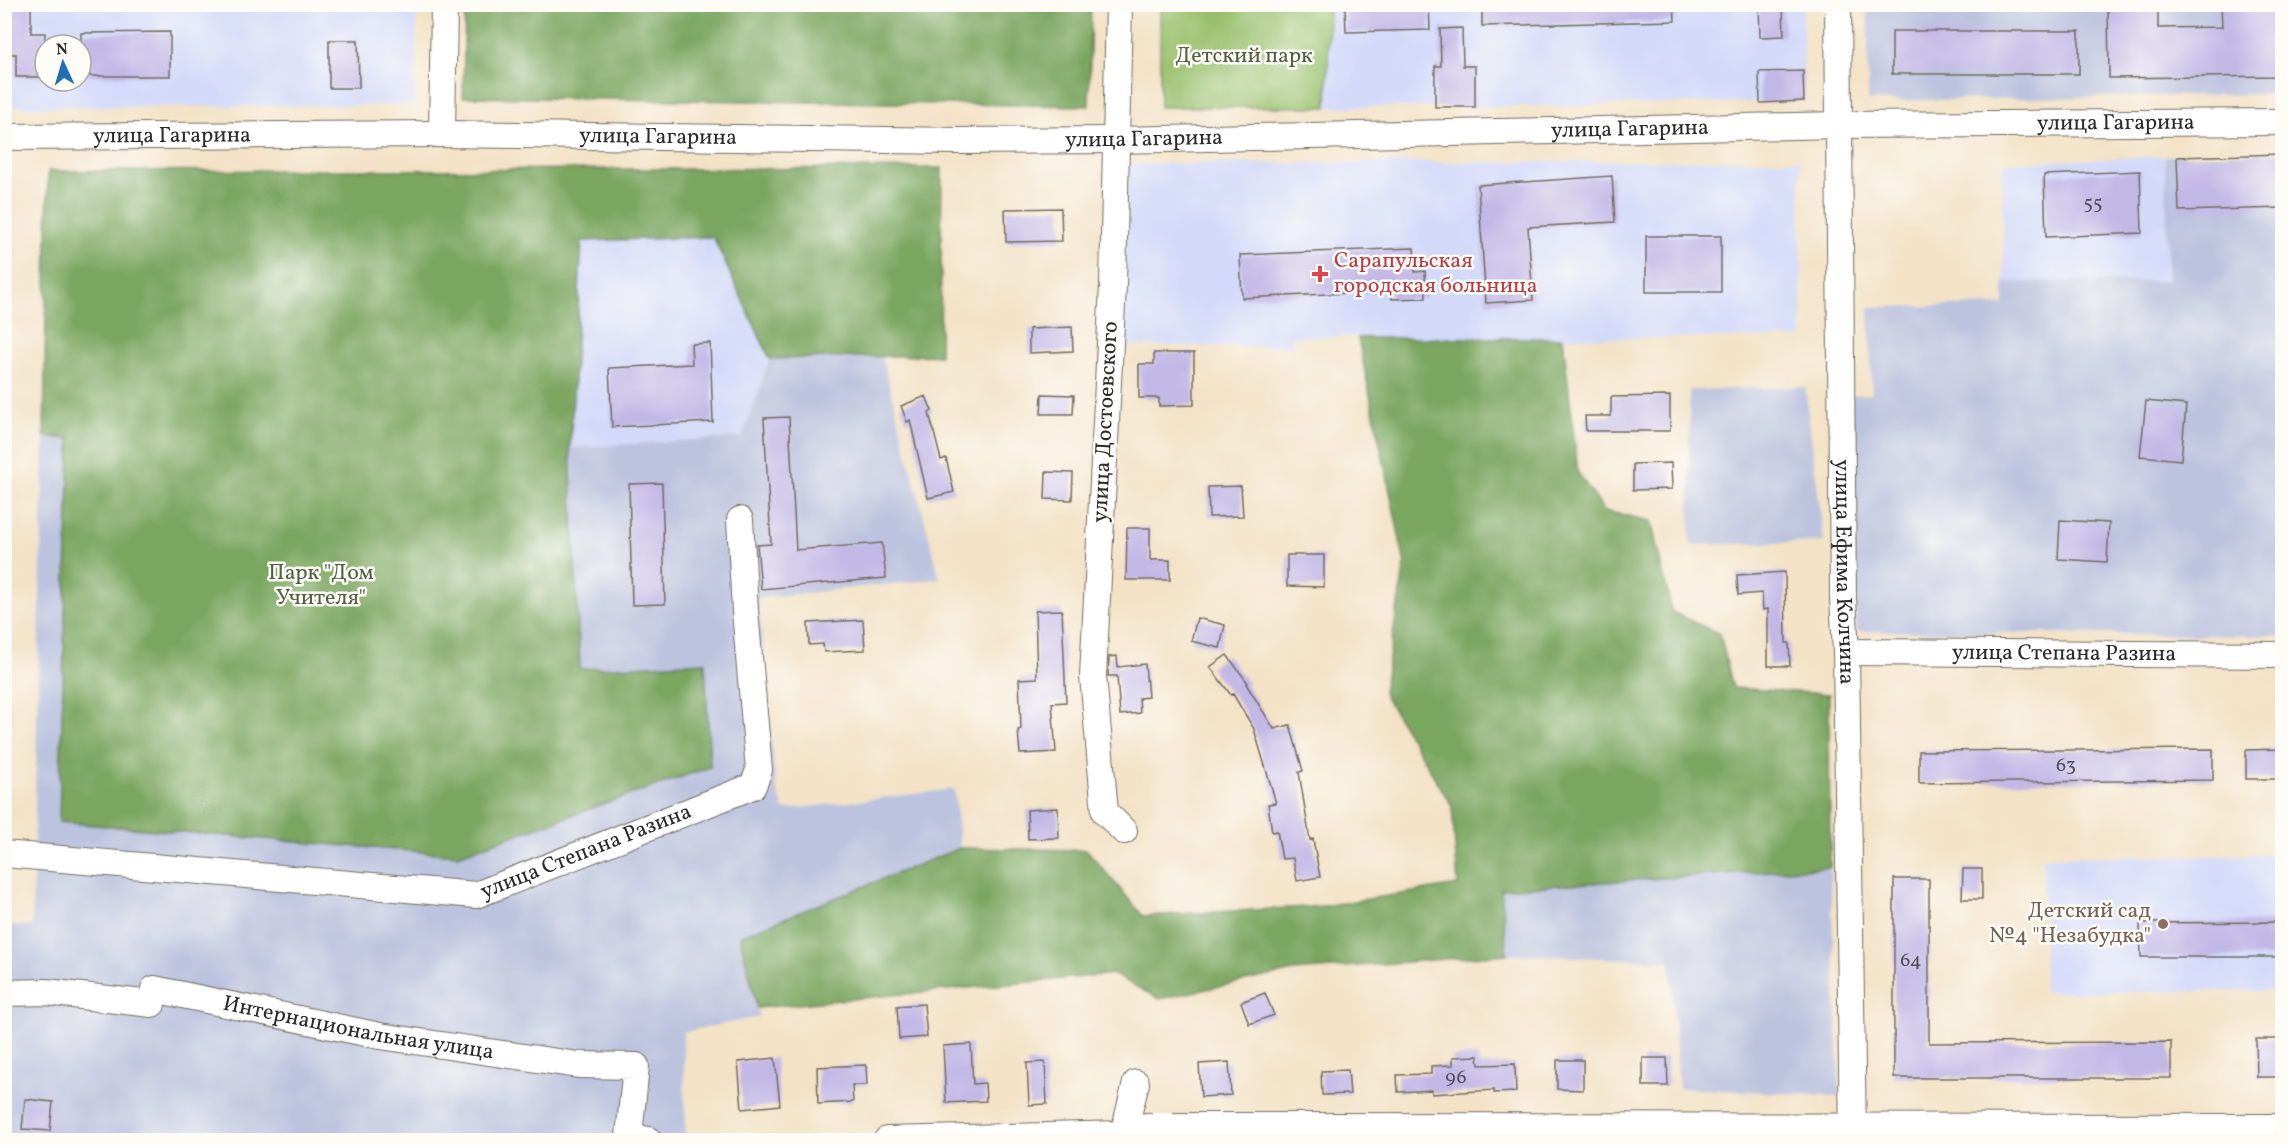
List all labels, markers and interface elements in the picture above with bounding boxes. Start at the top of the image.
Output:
north arrow [33,33,93,93]
text: N [56,39,69,61]
park label: Детский парк [1175,41,1313,72]
street label: улица Гагарина [2037,107,2195,139]
street label: улица Гагарина [1551,112,1709,146]
street label: улица Гагарина [93,120,251,152]
street label: улица Гагарина [579,120,737,153]
street label: улица Гагарина [1065,122,1223,156]
house number: 55 [2083,190,2103,218]
place label: Сарапульская городская больница [1334,246,1538,302]
marker: Сарапульская городская больница [1311,265,1329,283]
street label: улица Достоевского [1085,321,1127,523]
street label: улица Ефима Колчина [1826,459,1862,685]
park label: Парк "Дом Учителя" [268,558,374,614]
street label: улица Степана Разина [1952,637,2176,670]
house number: 63 [2056,752,2076,780]
street label: улица Степана Разина [476,796,696,907]
place label: Детский сад №4 "Незабудка" [1989,896,2152,952]
marker: Детский сад №4 "Незабудка" [2156,917,2170,931]
house number: 64 [1900,947,1922,975]
street label: Интернациональная улица [220,988,496,1068]
house number: 96 [1445,1064,1467,1092]

